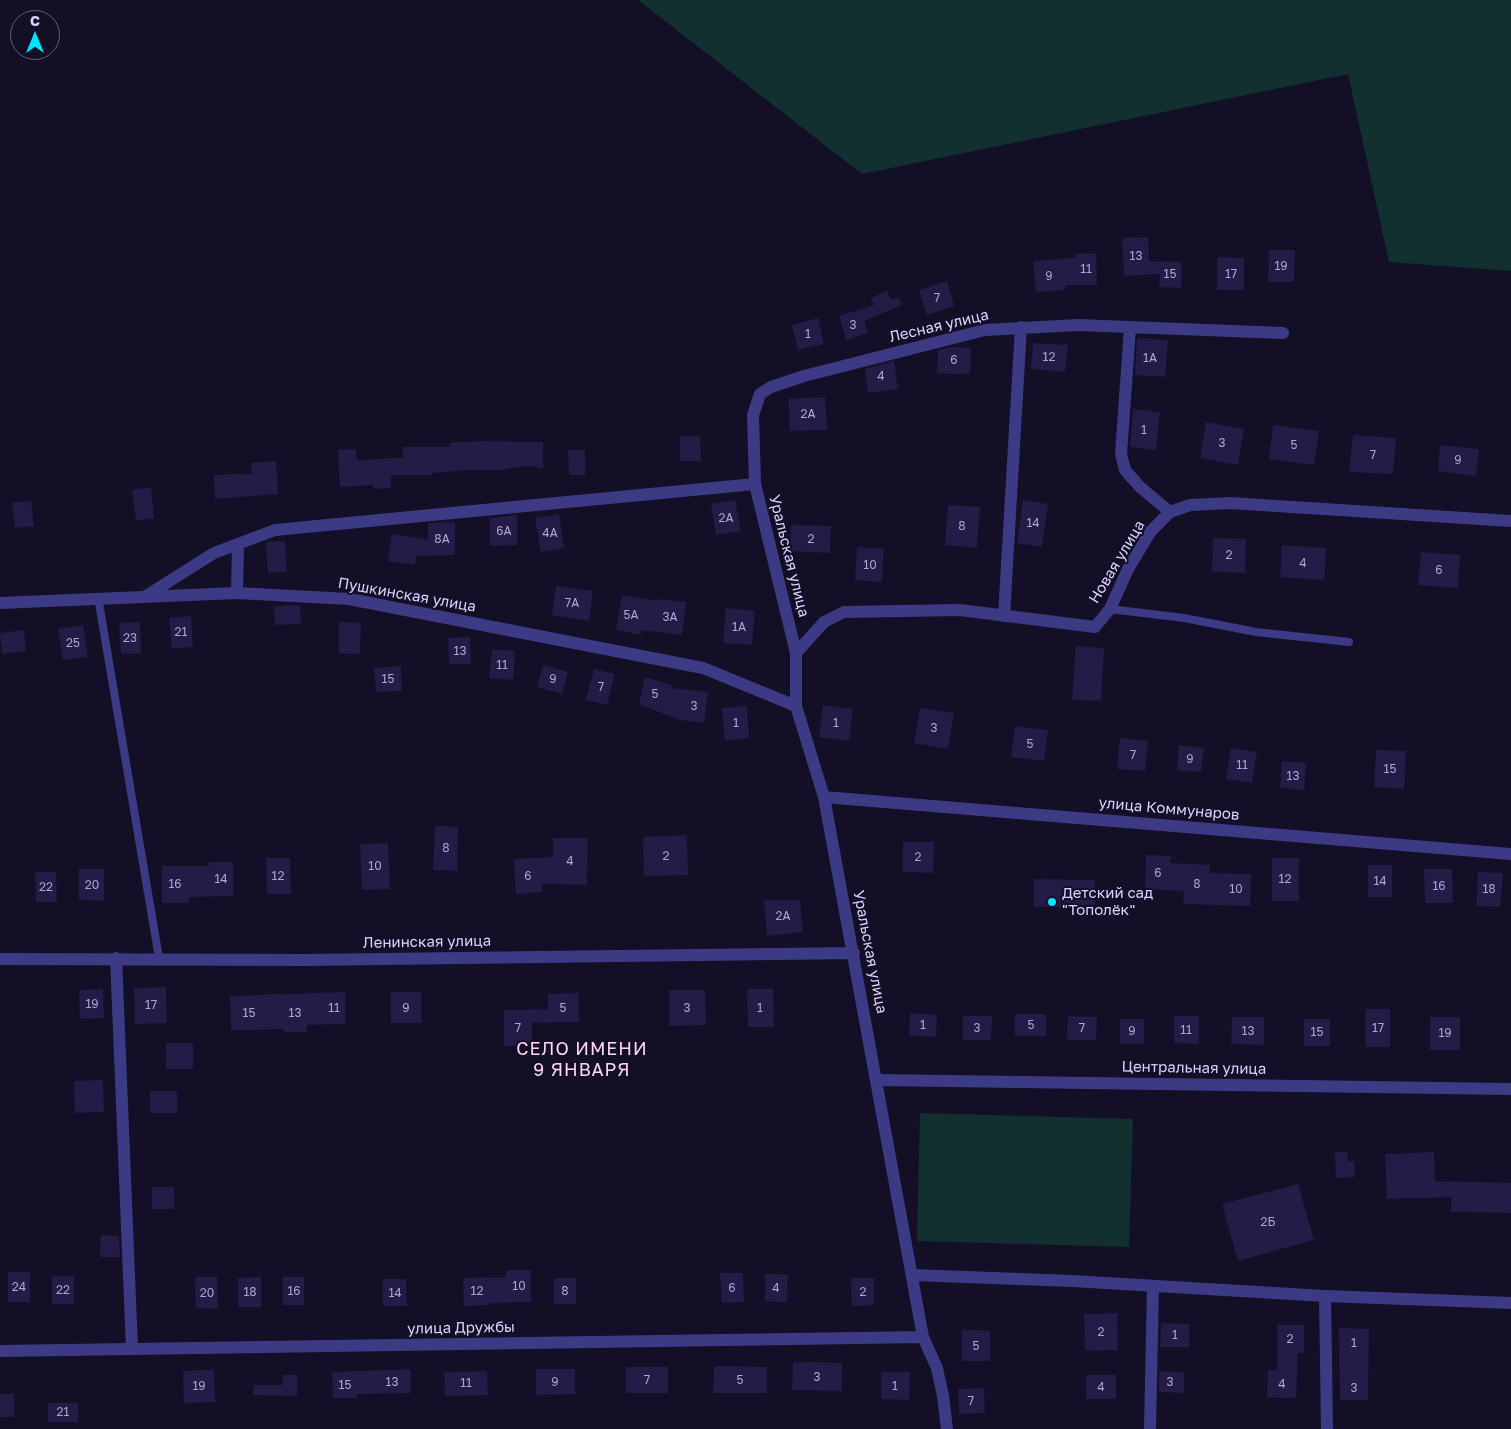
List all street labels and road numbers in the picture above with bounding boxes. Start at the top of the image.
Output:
street label: Лесная улица [888,306,990,346]
street label: Уральская улица [765,493,813,619]
street label: Новая улица [1085,517,1149,607]
street label: Пушкинская улица [336,574,478,616]
street label: улица Коммунаров [1098,794,1240,824]
street label: Уральская улица [849,889,891,1015]
street label: Ленинская улица [363,932,491,952]
street label: Центральная улица [1121,1058,1267,1078]
street label: улица Дружбы [407,1318,515,1338]

